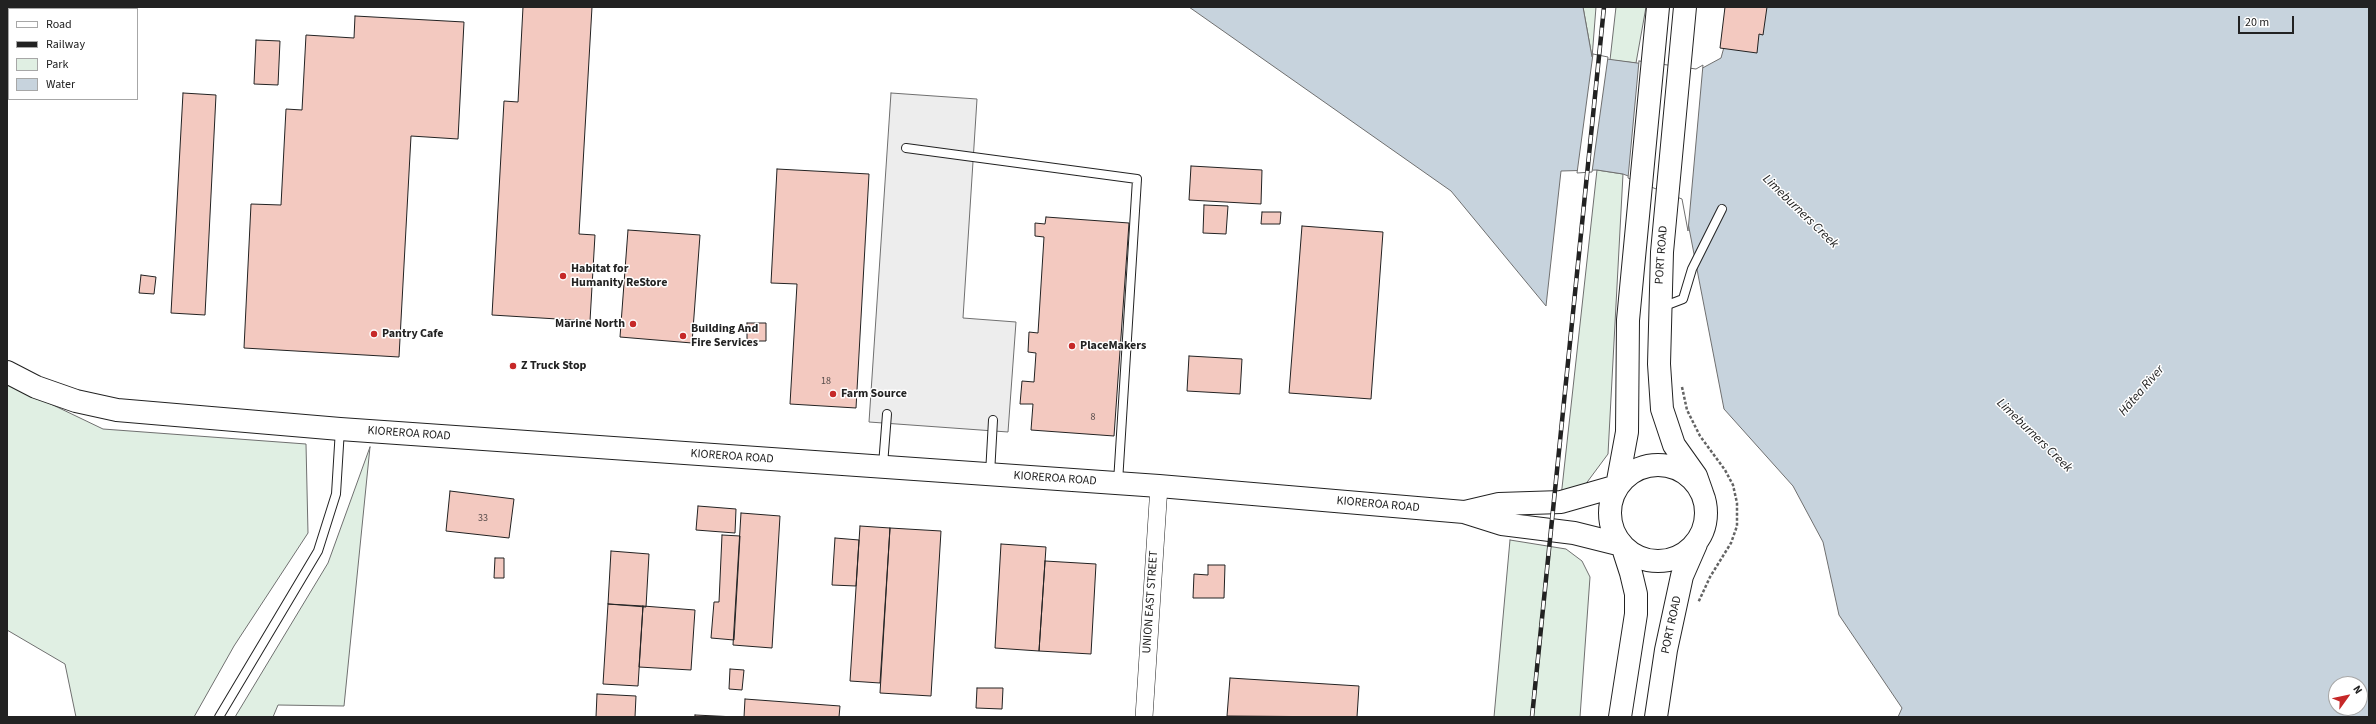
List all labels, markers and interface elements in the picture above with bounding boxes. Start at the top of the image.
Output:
legend [8,8,138,100]
scale bar [2240,8,2296,34]
text: 20 m [2245,14,2269,31]
text: Road [46,16,72,33]
text: Railway [46,36,85,53]
text: Park [46,56,68,73]
text: Water [46,76,75,93]
water label: Limeburners Creek [1759,172,1841,252]
street label: PORT ROAD [1653,225,1671,285]
place label: Habitat for Humanity ReStore [571,262,667,290]
marker: Habitat for Humanity ReStore [558,271,568,281]
place label: Marine North [555,317,625,331]
marker: Marine North [628,319,638,329]
place label: Building And Fire Services [691,322,758,350]
place label: Pantry Cafe [382,327,444,341]
marker: Pantry Cafe [369,329,379,339]
marker: Building And Fire Services [678,331,688,341]
place label: PlaceMakers [1080,339,1146,353]
marker: PlaceMakers [1067,341,1077,351]
place label: Z Truck Stop [521,359,586,373]
marker: Z Truck Stop [508,361,518,371]
water label: Hātea River [2116,363,2168,419]
house number: 18 [821,376,831,388]
place label: Farm Source [841,387,907,401]
marker: Farm Source [828,389,838,399]
water label: Limeburners Creek [1993,396,2075,476]
house number: 8 [1091,412,1095,424]
street label: KIOREROA ROAD [367,424,451,444]
street label: KIOREROA ROAD [690,447,774,467]
street label: KIOREROA ROAD [1013,469,1097,489]
street label: KIOREROA ROAD [1336,494,1420,516]
house number: 33 [478,513,488,525]
street label: UNION EAST STREET [1140,550,1162,654]
street label: PORT ROAD [1659,595,1685,655]
north arrow [2328,676,2368,716]
text: N [2349,683,2366,697]

